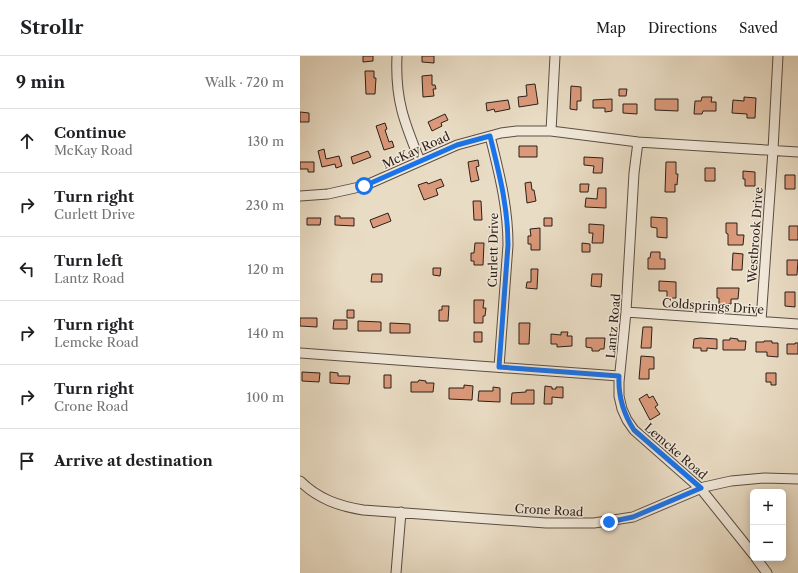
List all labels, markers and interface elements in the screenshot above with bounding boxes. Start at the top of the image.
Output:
text: Strollr [20,16,84,39]
text: Map [596,19,626,37]
text: Directions [648,19,717,37]
text: Saved [739,19,778,37]
text: 9 min [16,72,65,92]
text: Walk · 720 m [205,74,284,90]
text: Continue [54,123,126,142]
street label: McKay Road [380,128,453,172]
icon: ahead [16,130,38,152]
text: 130 m [248,133,284,149]
text: McKay Road [54,142,133,158]
route start [355,177,373,195]
street label: Westbrook Drive [744,186,766,284]
text: Turn right [54,187,134,206]
icon: right [16,194,38,216]
text: 230 m [246,197,284,213]
text: Curlett Drive [54,206,135,222]
street label: Curlett Drive [485,212,501,288]
text: Turn left [54,251,123,270]
icon: left [16,258,38,280]
text: 120 m [247,261,284,277]
text: Lantz Road [54,270,124,286]
street label: Lantz Road [603,292,623,359]
street label: Coldsprings Drive [661,295,765,317]
text: Turn right [54,315,134,334]
icon: right [16,322,38,344]
text: 140 m [247,325,284,341]
text: Lemcke Road [54,334,139,350]
text: Turn right [54,379,134,398]
icon: right [16,386,38,408]
text: 100 m [246,389,284,405]
text: Crone Road [54,398,128,414]
street label: Lemcke Road [642,420,711,483]
icon: arrive [16,450,38,472]
text: Arrive at destination [54,451,213,470]
map controls [750,489,786,561]
button: + [750,489,786,525]
street label: Crone Road [514,501,584,519]
route end [600,513,618,531]
button: − [750,525,786,561]

